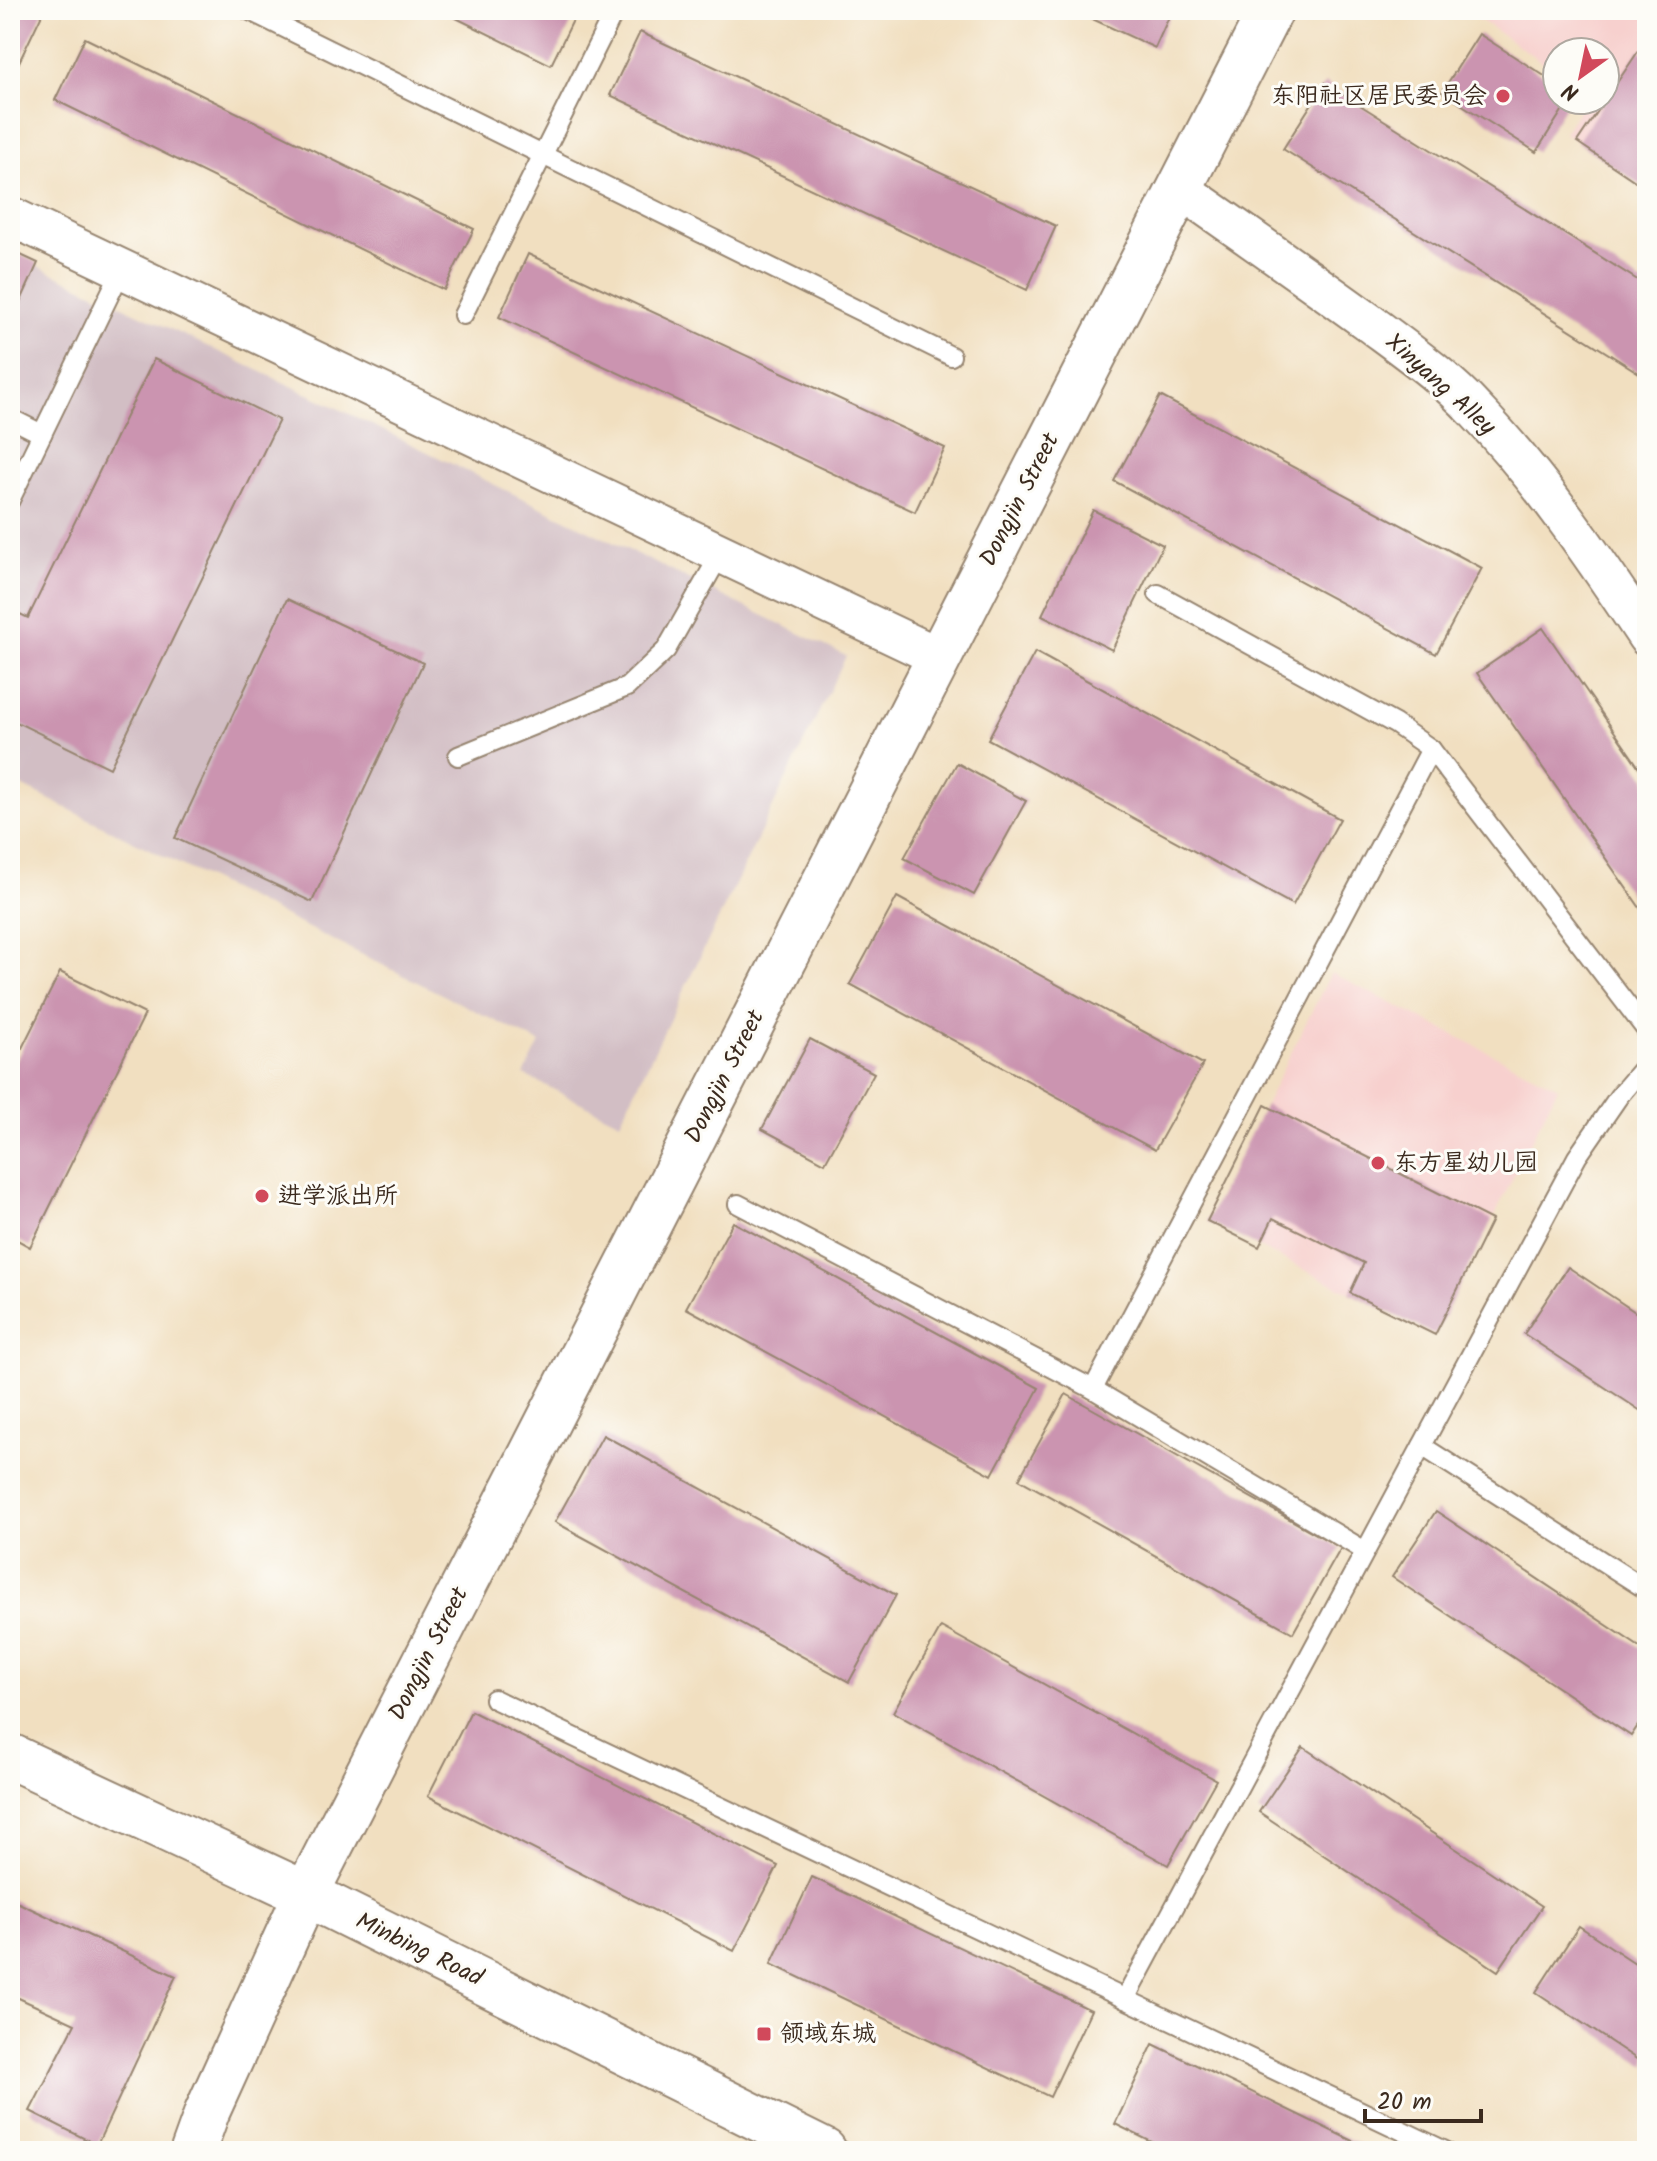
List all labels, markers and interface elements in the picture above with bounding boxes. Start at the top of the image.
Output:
north arrow [1541,36,1621,116]
text: N [1556,72,1587,109]
place label: 东阳社区居民委员会 [1271,77,1487,116]
marker: 东阳社区居民委员会 [1494,87,1512,105]
street label: Xinyang Alley [1376,324,1505,446]
street label: Dongjin Street [970,426,1071,574]
street label: Dongjin Street [675,1003,776,1151]
place label: 东方星幼儿园 [1394,1144,1538,1183]
marker: 东方星幼儿园 [1369,1154,1387,1172]
place label: 进学派出所 [278,1177,398,1216]
marker: 进学派出所 [253,1187,271,1205]
street label: Dongjin Street [379,1580,480,1728]
street label: Minbing Road [349,1902,490,1998]
place label: 领域东城 [780,2015,876,2054]
marker: 领域东城 [755,2025,773,2043]
scale bar [1365,2073,1481,2123]
text: 20 m [1377,2083,1432,2122]

